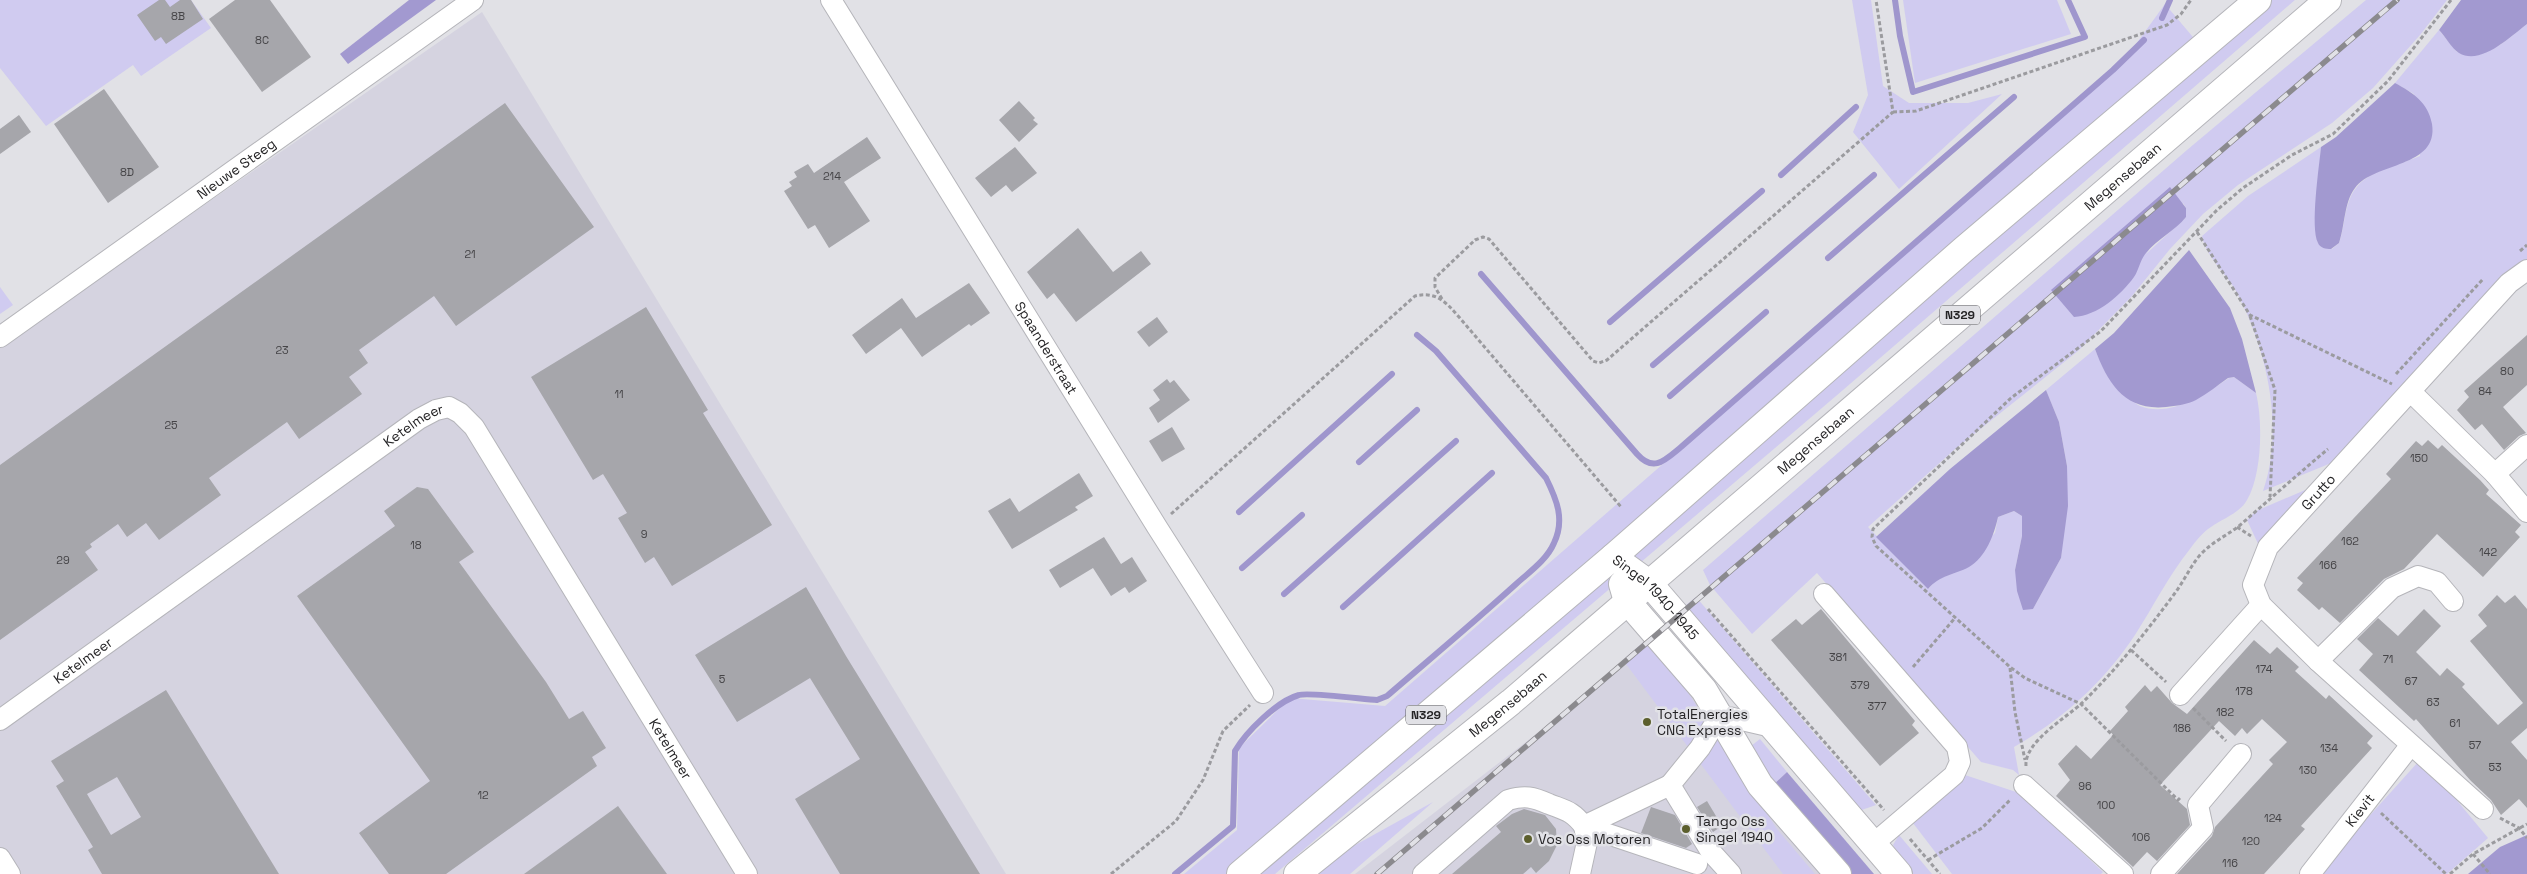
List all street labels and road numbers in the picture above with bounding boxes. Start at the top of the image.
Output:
street label: Nieuwe Steeg [193,134,279,203]
street label: Megensebaan [2080,138,2165,214]
street label: Spaanderstraat [1011,298,1082,397]
road number: N329 [1940,306,1980,324]
street label: Ketelmeer [380,400,445,451]
street label: Megensebaan [1773,402,1858,478]
street label: Grutto [2297,470,2339,514]
street label: Singel 1940-1945 [1609,551,1703,644]
street label: Ketelmeer [50,633,116,688]
street label: Megensebaan [1465,666,1550,741]
road number: N329 [1406,706,1446,724]
street label: Ketelmeer [645,715,696,783]
street label: Kievit [2341,790,2378,830]

